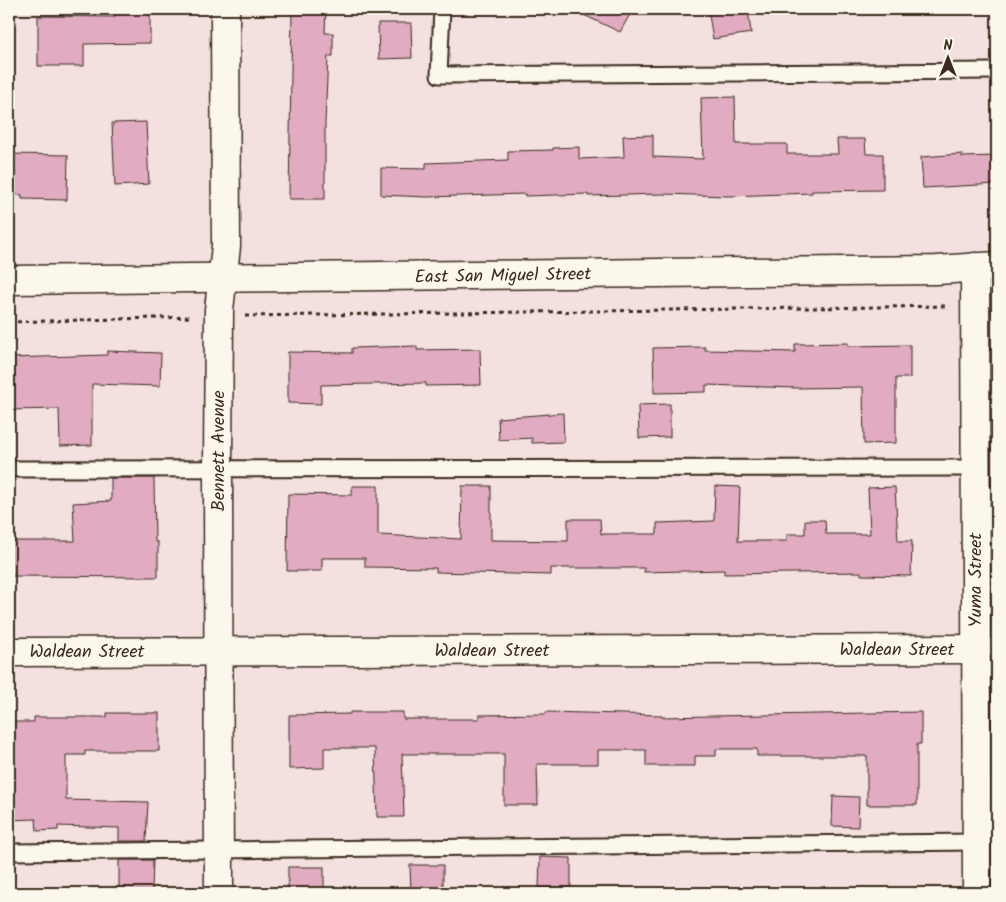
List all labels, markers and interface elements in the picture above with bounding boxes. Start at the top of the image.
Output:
north arrow [924,32,974,82]
text: N [944,35,953,57]
street label: East San Miguel Street [414,260,593,293]
street label: Bennett Avenue [205,391,234,512]
street label: Yuma Street [962,532,991,627]
street label: Waldean Street [840,636,955,665]
street label: Waldean Street [435,637,550,666]
street label: Waldean Street [30,638,145,667]

